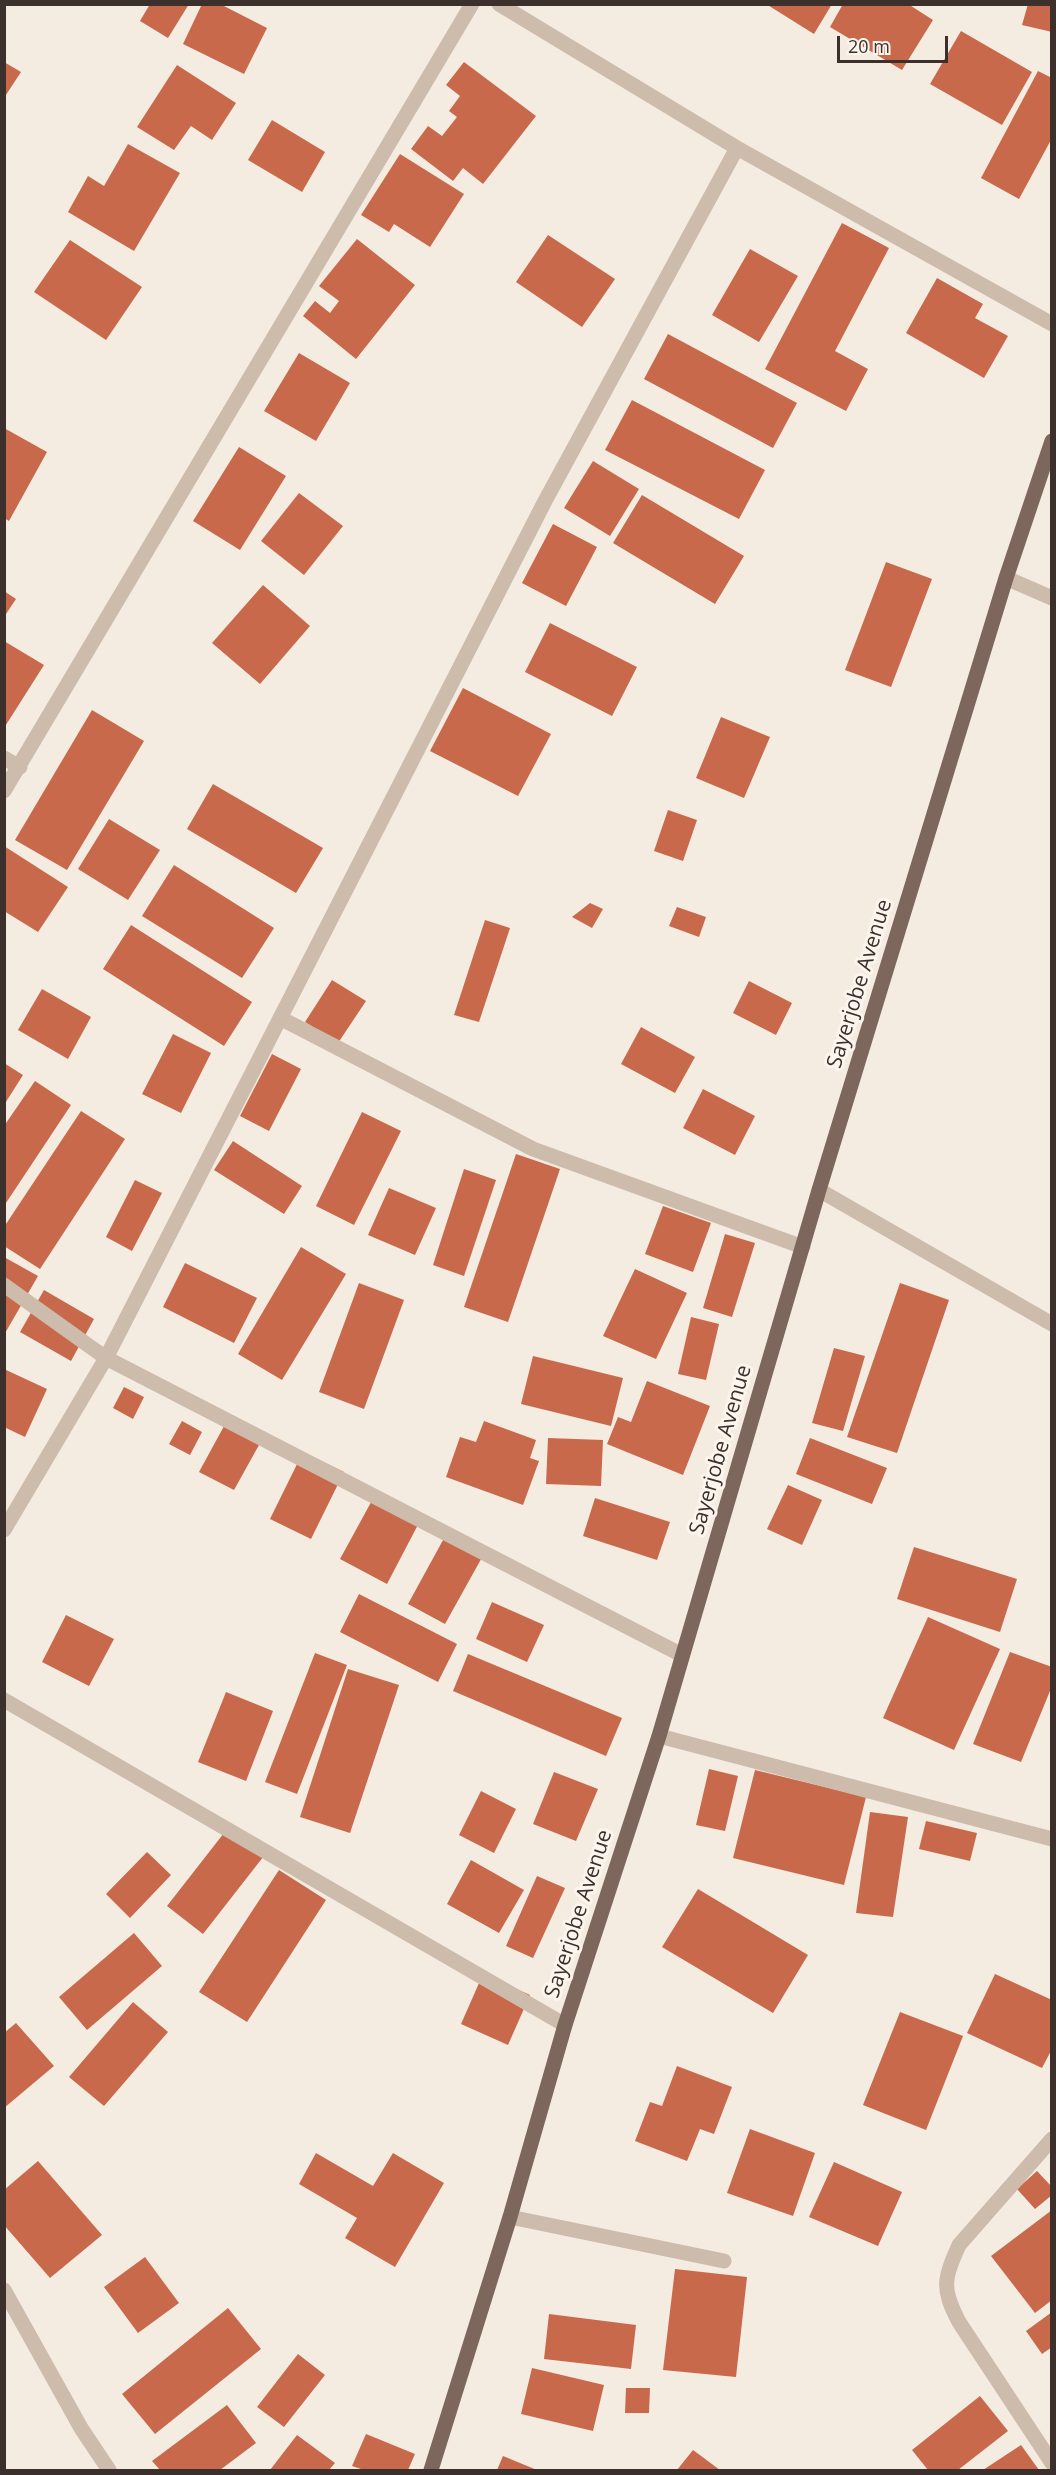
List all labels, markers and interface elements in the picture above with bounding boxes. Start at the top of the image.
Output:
scale bar [840,24,951,62]
text: 20 m [848,34,890,58]
street label: Sayerjobe Avenue [822,897,898,1071]
street label: Sayerjobe Avenue [685,1362,757,1538]
street label: Sayerjobe Avenue [540,1827,618,2001]

